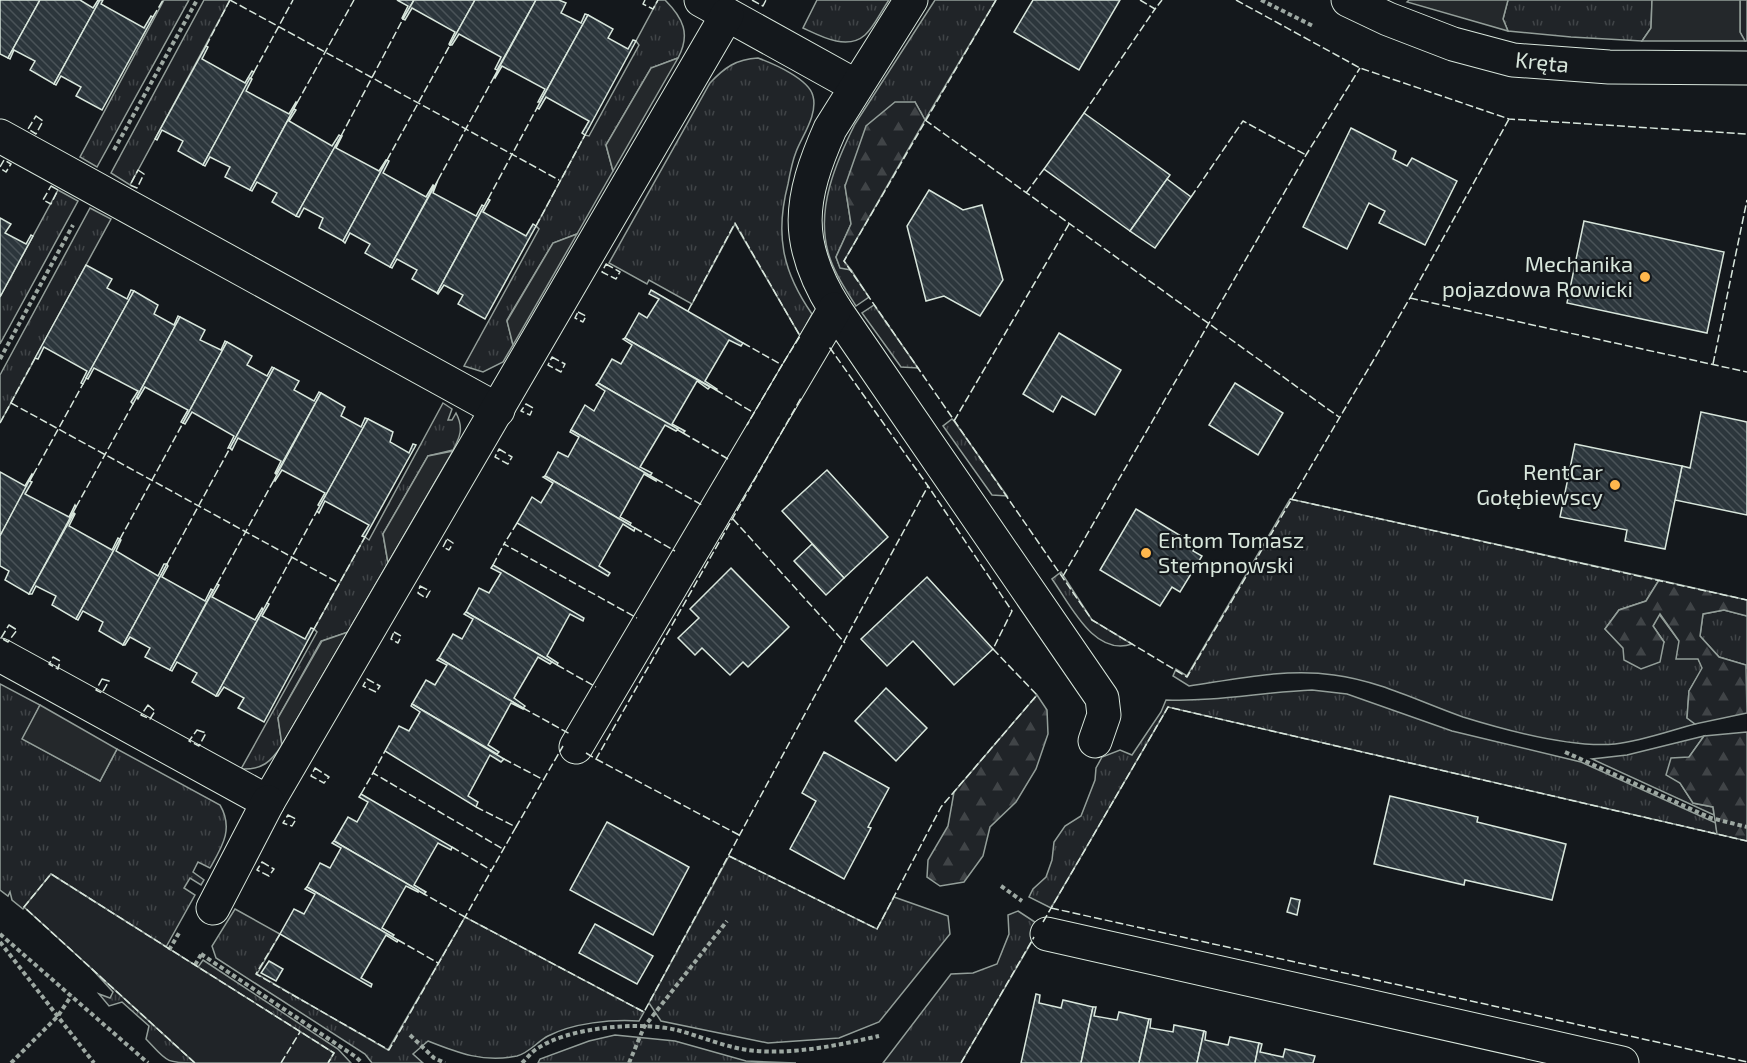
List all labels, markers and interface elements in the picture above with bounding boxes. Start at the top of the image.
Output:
street label: Kręta [1514,45,1570,77]
place label: Mechanika pojazdowa Rowicki [1442,250,1633,302]
marker: Mechanika pojazdowa Rowicki [1638,270,1652,284]
place label: RentCar Gołębiewscy [1476,458,1603,509]
marker: RentCar Gołębiewscy [1608,478,1622,492]
place label: Entom Tomasz Stempnowski [1158,526,1304,577]
marker: Entom Tomasz Stempnowski [1139,546,1153,560]

